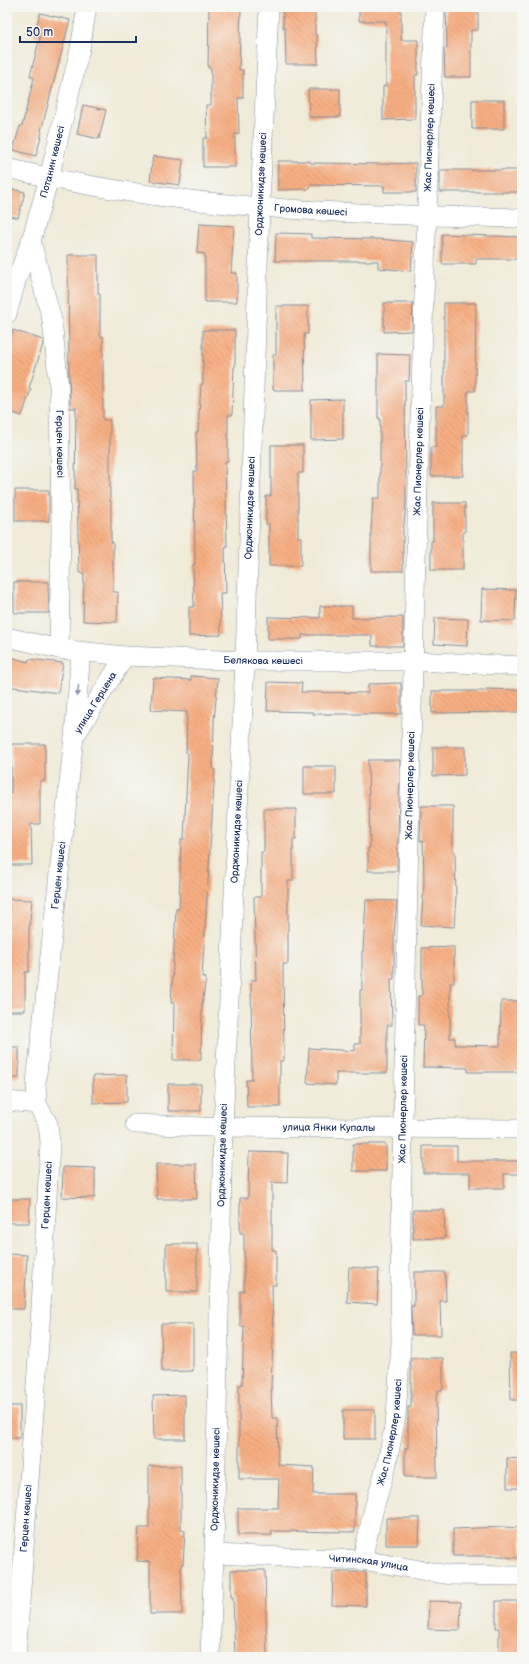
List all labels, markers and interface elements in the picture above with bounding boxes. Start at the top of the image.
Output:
scale bar [20,18,136,44]
text: 50 m [26,25,53,40]
street label: Жас Пионерлер көшесі [422,83,438,192]
street label: Потанин көшесі [38,125,67,199]
street label: Орджоникидзе көшесі [253,132,269,236]
street label: Громова көшесі [274,202,348,219]
street label: Жас Пионерлер көшесі [411,407,426,516]
street label: Герцен көшесі [53,410,66,478]
street label: Орджоникидзе көшесі [242,456,258,560]
street label: Белякова көшесі [223,654,303,667]
street label: улица Герцена [72,670,119,736]
one-way arrow [75,685,82,697]
street label: Жас Пионерлер көшесі [403,731,417,840]
street label: Орджоникидзе көшесі [229,780,245,883]
street label: Герцен көшесі [49,841,68,910]
street label: Жас Пионерлер көшесі [396,1055,410,1164]
street label: Орджоникидзе көшесі [215,1103,230,1207]
street label: улица Янки Купалы [283,1121,375,1134]
street label: Герцен көшесі [39,1161,55,1229]
street label: Жас Пионерлер көшесі [375,1379,405,1487]
street label: Орджоникидзе көшесі [208,1427,223,1531]
street label: Герцен көшесі [18,1484,35,1553]
street label: Читинская улица [329,1553,409,1574]

